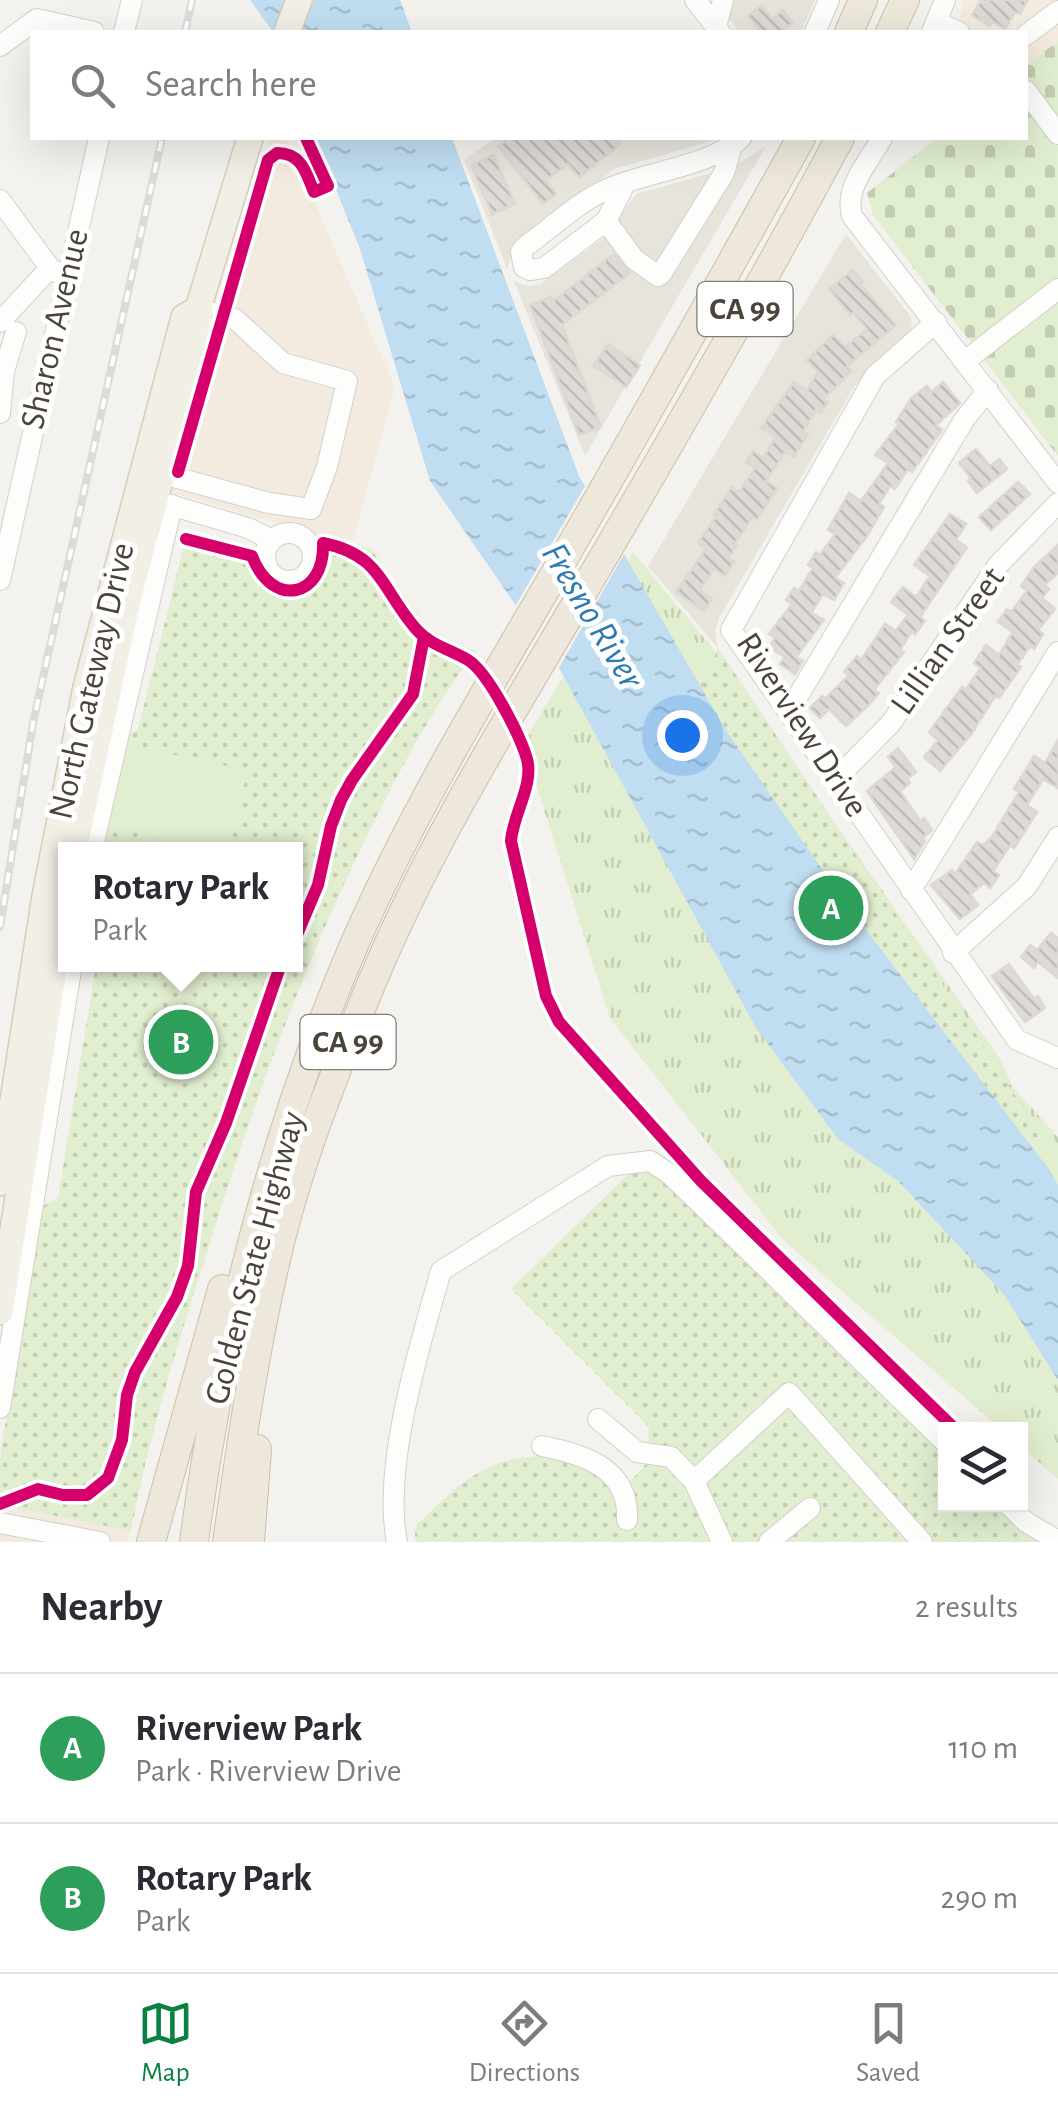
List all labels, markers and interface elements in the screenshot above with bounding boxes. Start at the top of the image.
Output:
search box [30,30,1028,140]
icon: search [65,58,120,113]
text: Search here [145,66,317,104]
street label: Sharon Avenue [15,226,95,432]
road number: CA 99 [698,282,792,336]
water label: Fresno River [534,537,651,697]
street label: North Gateway Drive [43,539,141,823]
street label: Lillian Street [885,561,1011,721]
street label: Riverview Drive [730,627,874,823]
your location [657,710,708,761]
popup [58,842,303,972]
text: Rotary Park [92,869,269,907]
pin: A [798,870,864,946]
text: Park [92,914,147,946]
pin: B [148,1004,214,1080]
road number: CA 99 [300,1015,396,1069]
street label: Golden State Highway [199,1108,311,1408]
map controls [938,1422,1028,1512]
button: layers [938,1422,1028,1512]
text: Nearby [40,1586,163,1628]
text: 2 results [915,1591,1018,1623]
text: Riverview Park [135,1710,362,1748]
text: A [63,1732,82,1764]
text: 110 m [948,1732,1018,1764]
text: Park · Riverview Drive [135,1755,402,1787]
text: Rotary Park [135,1860,312,1898]
text: B [63,1882,82,1914]
text: 290 m [941,1882,1018,1914]
text: Park [135,1905,190,1937]
tab: Map [138,1996,193,2090]
tab: Directions [469,1996,580,2090]
tab: Saved [856,1996,920,2090]

